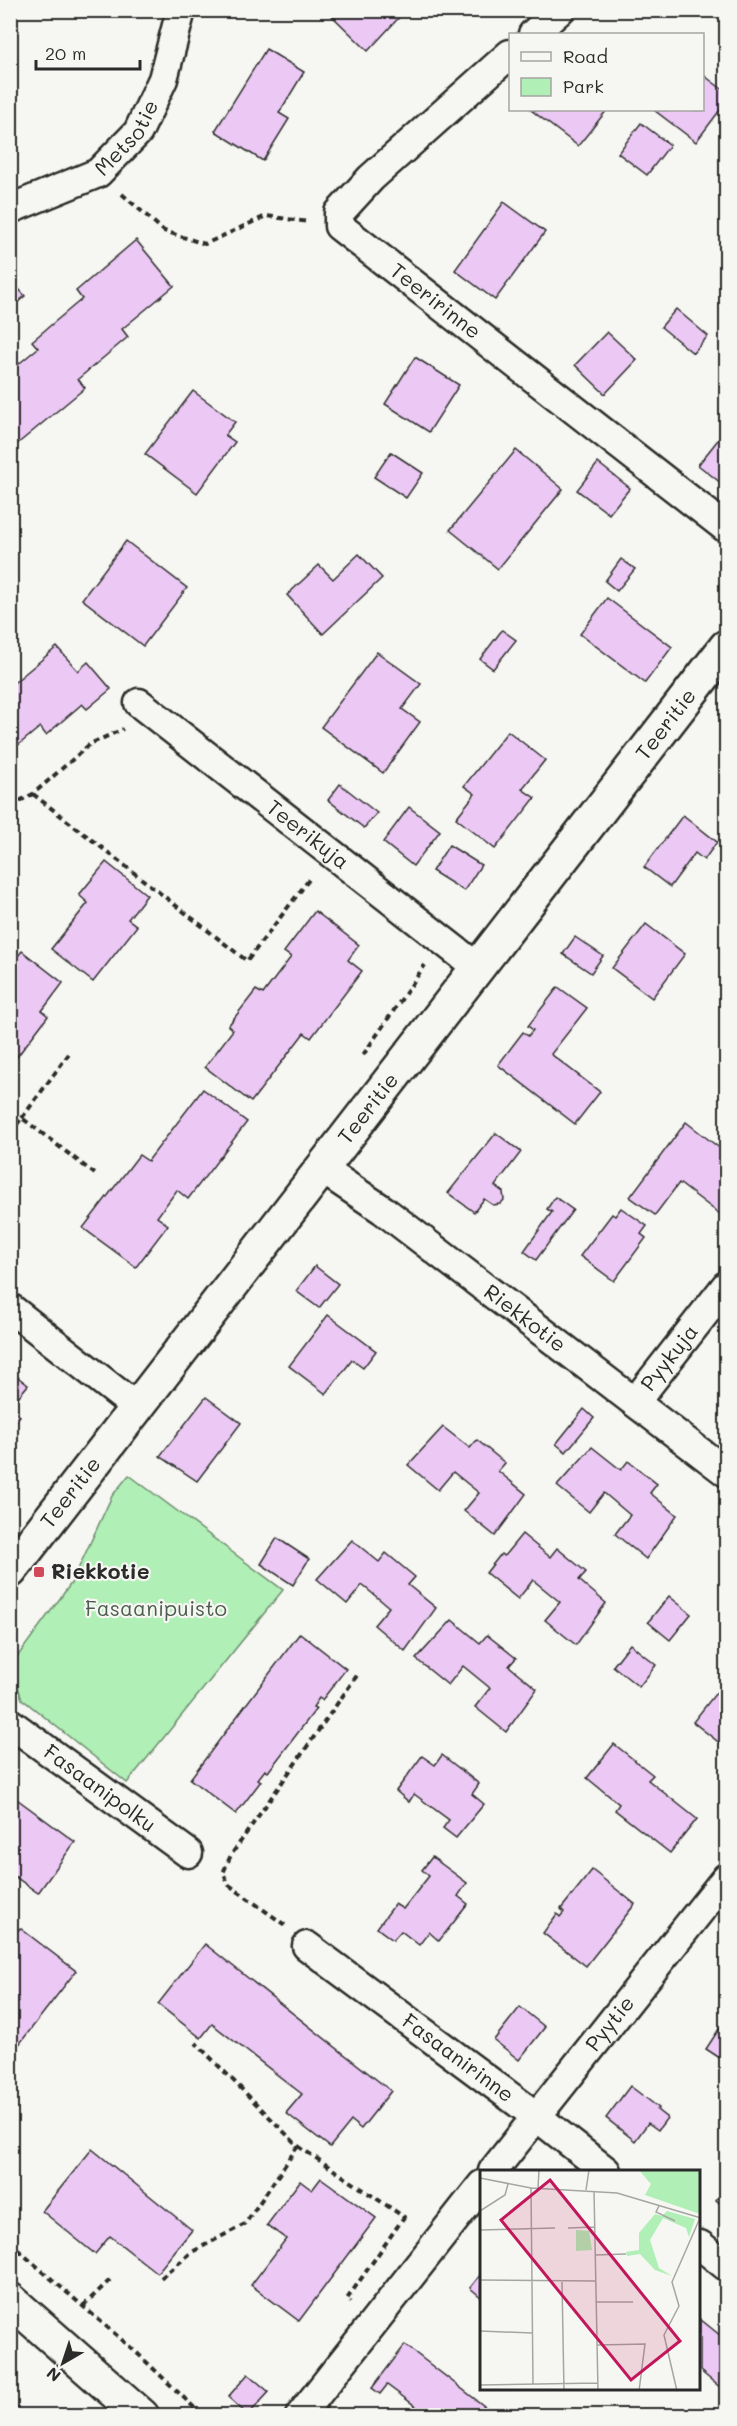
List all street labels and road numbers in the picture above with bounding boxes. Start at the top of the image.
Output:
street label: Metsotie [88,95,163,181]
street label: Teeririnne [385,256,487,344]
street label: Teeritie [629,682,701,765]
street label: Teerikuja [262,793,355,874]
street label: Teeritie [331,1066,403,1149]
street label: Riekkotie [479,1277,572,1357]
street label: Pyykuja [634,1318,703,1396]
street label: Teeritie [33,1451,106,1533]
street label: Fasaanipolku [39,1737,162,1837]
street label: Pyytie [579,1990,639,2056]
street label: Fasaanirinne [398,2006,520,2107]

